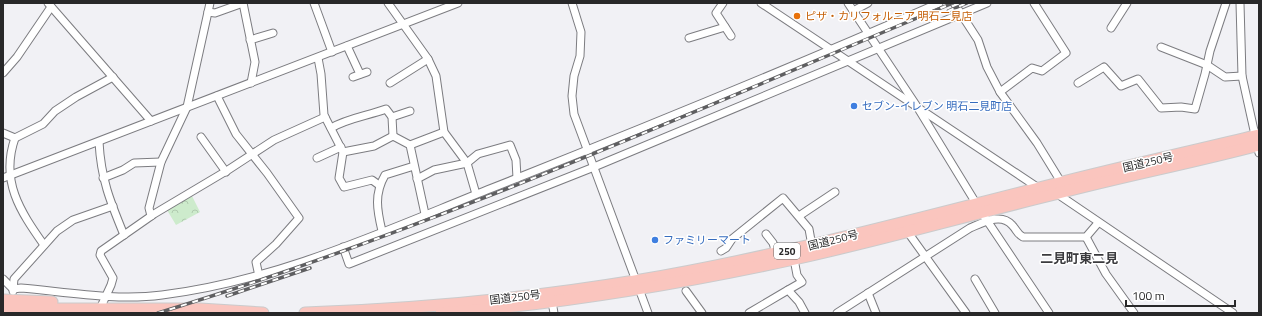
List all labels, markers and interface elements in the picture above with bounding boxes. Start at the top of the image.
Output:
place label: ピザ・カリフォルニア 明石二見店 [805,8,972,24]
marker: ピザ・カリフォルニア 明石二見店 [792,11,802,21]
place label: セブン-イレブン 明石二見町店 [862,98,1012,114]
marker: セブン-イレブン 明石二見町店 [849,101,859,111]
street label: 国道250号 [1121,148,1175,176]
street label: 国道250号 [806,226,860,254]
place label: ファミリーマート [663,232,751,248]
marker: ファミリーマート [650,235,660,245]
road number: 250 [774,243,800,259]
district label: 二見町東二見 [1040,248,1118,268]
scale bar [1126,282,1235,308]
street label: 国道250号 [488,286,542,308]
text: 100 m [1132,286,1165,305]

